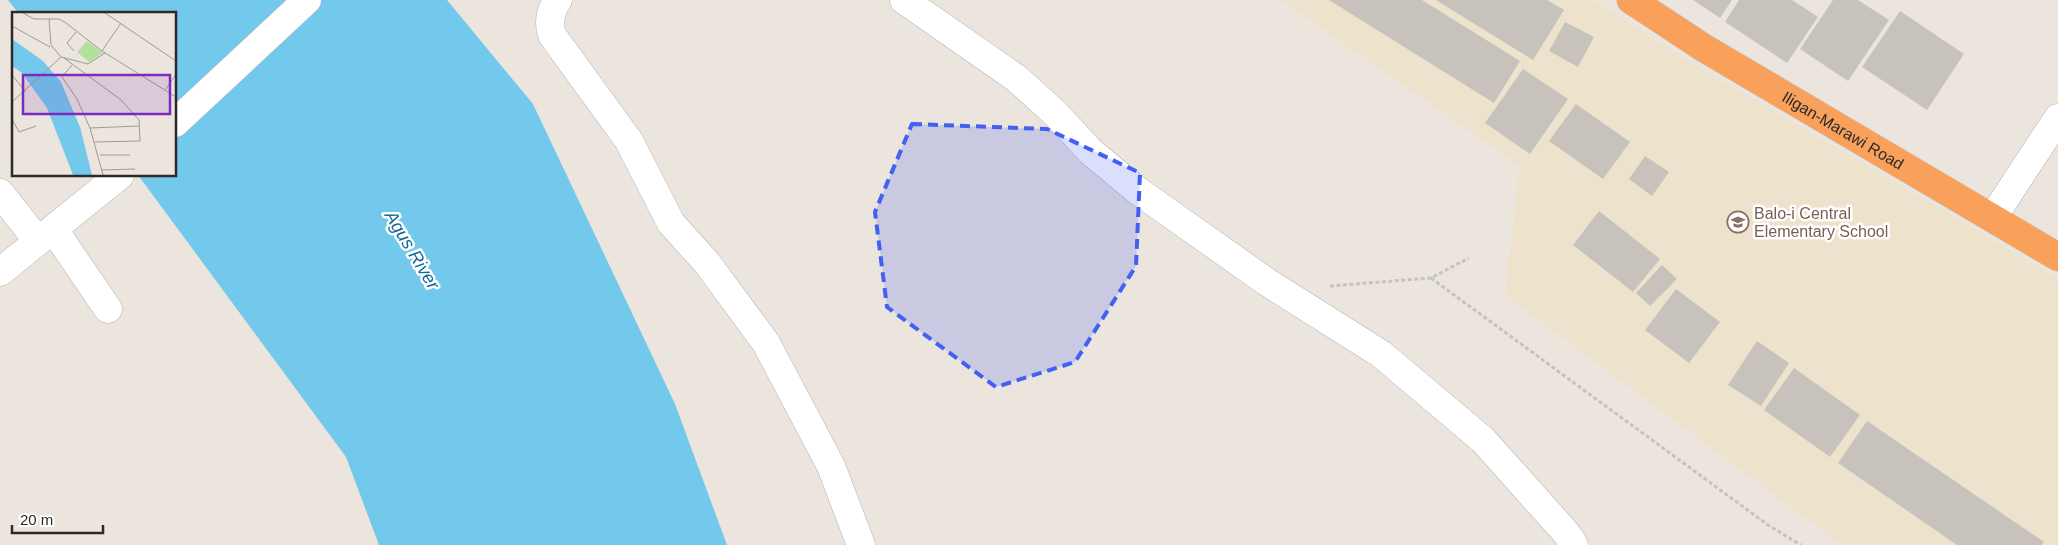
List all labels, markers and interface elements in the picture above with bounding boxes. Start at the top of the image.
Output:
inset map [12,12,176,176]
street label: Iligan-Marawi Road [1779,88,1907,173]
place label: Balo-i Central Elementary School [1754,205,1888,240]
water label: Agus River [380,206,444,294]
school or university icon: Balo-i Central Elementary School [1726,210,1750,234]
scale bar [12,502,104,534]
text: 20 m [20,511,53,528]

